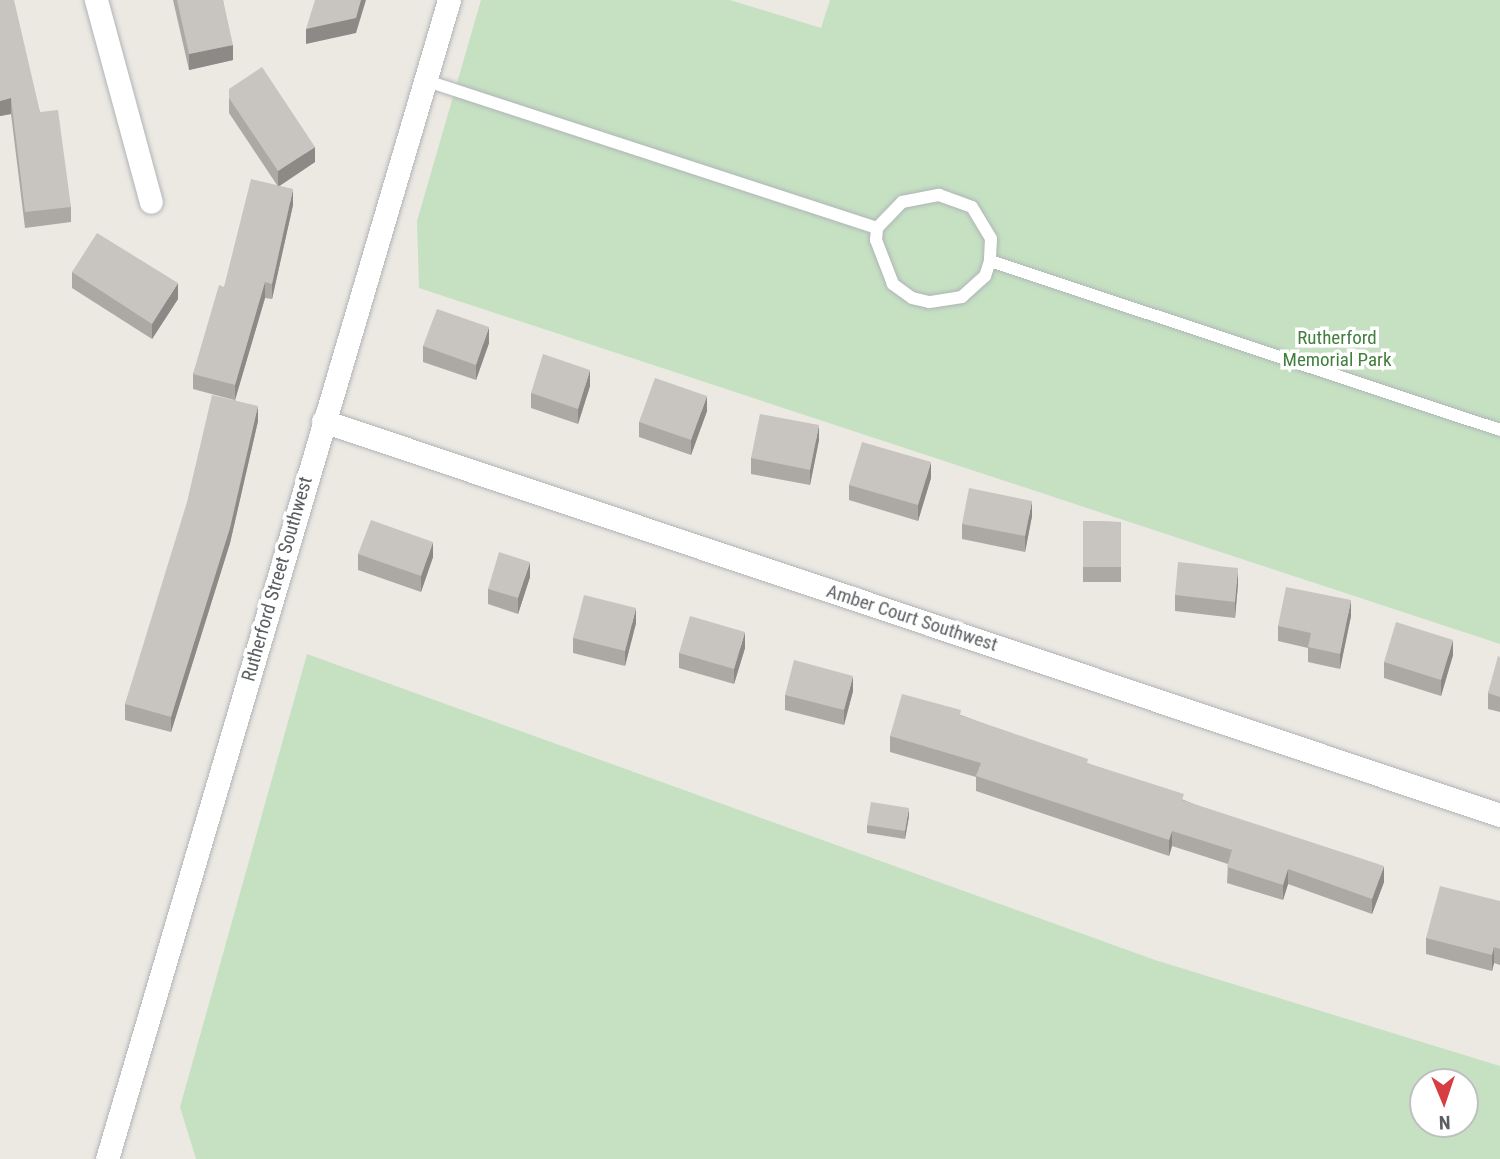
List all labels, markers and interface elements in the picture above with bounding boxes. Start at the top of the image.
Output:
park label: Rutherford Memorial Park [1283,327,1391,371]
street label: Rutherford Street Southwest [237,474,317,684]
street label: Amber Court Southwest [824,580,1000,656]
north arrow [1409,1068,1479,1138]
text: N [1438,1111,1451,1134]

